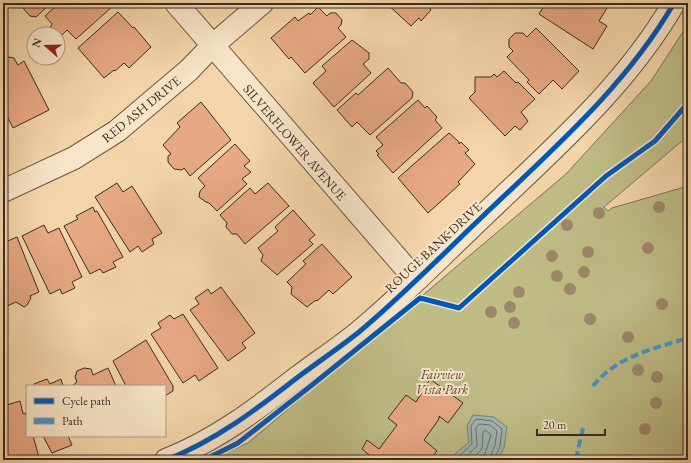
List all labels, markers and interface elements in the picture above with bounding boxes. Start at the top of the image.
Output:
north arrow [26,26,66,66]
text: N [29,36,45,49]
street label: RED ASH DRIVE [98,72,184,146]
street label: SILVERFLOWER AVENUE [239,81,350,204]
street label: ROUGE BANK DRIVE [381,198,485,297]
park label: Fairview Vista Park [416,366,468,398]
legend [26,385,166,437]
text: Cycle path [62,393,111,409]
scale bar [537,411,605,437]
text: Path [62,413,83,429]
text: 20 m [543,417,567,433]

